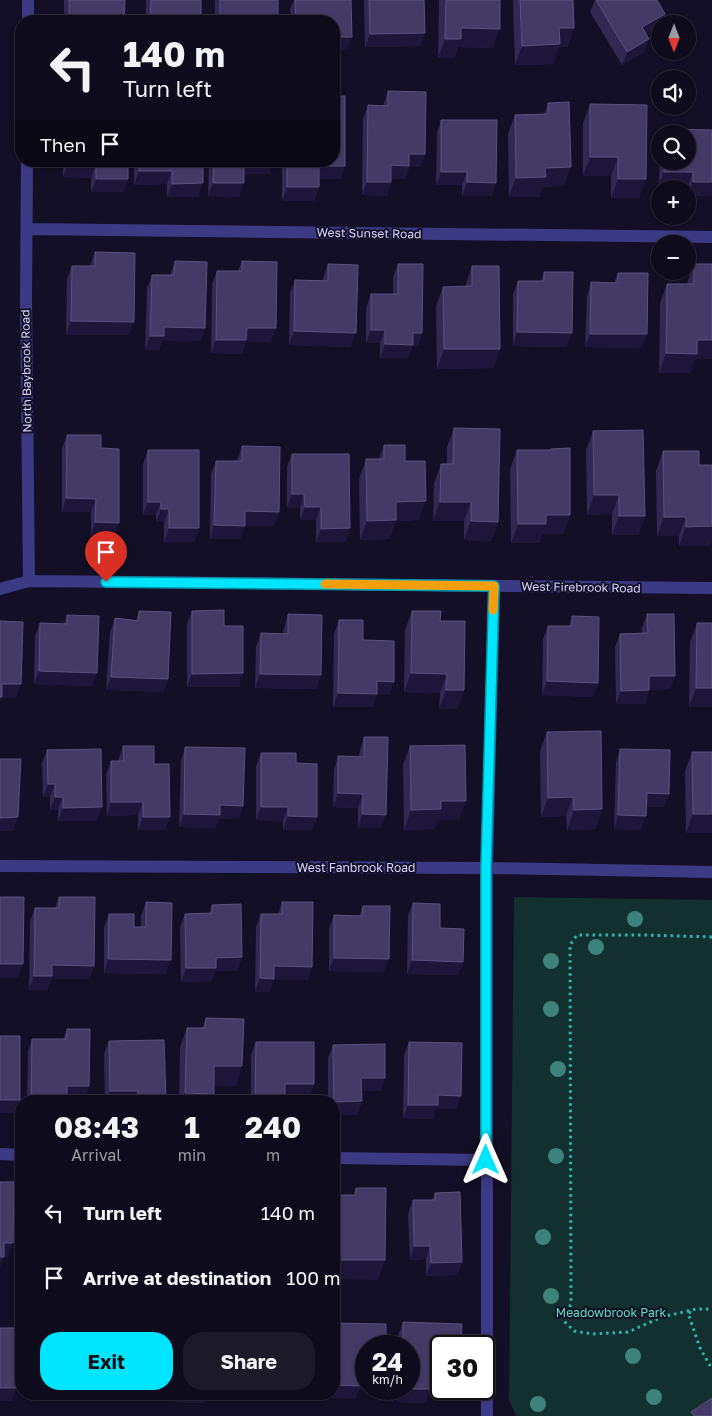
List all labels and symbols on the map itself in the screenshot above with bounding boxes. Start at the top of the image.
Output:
north arrow [651,15,696,60]
street label: West Sunset Road [316,225,422,241]
street label: North Baybrook Road [17,309,35,433]
pin [85,531,127,582]
street label: West Firebrook Road [521,578,641,596]
street label: West Fanbrook Road [297,860,415,875]
position arrow [459,1133,511,1185]
park label: Meadowbrook Park [556,1305,666,1320]
speed limit sign: 30 [430,1335,495,1400]

